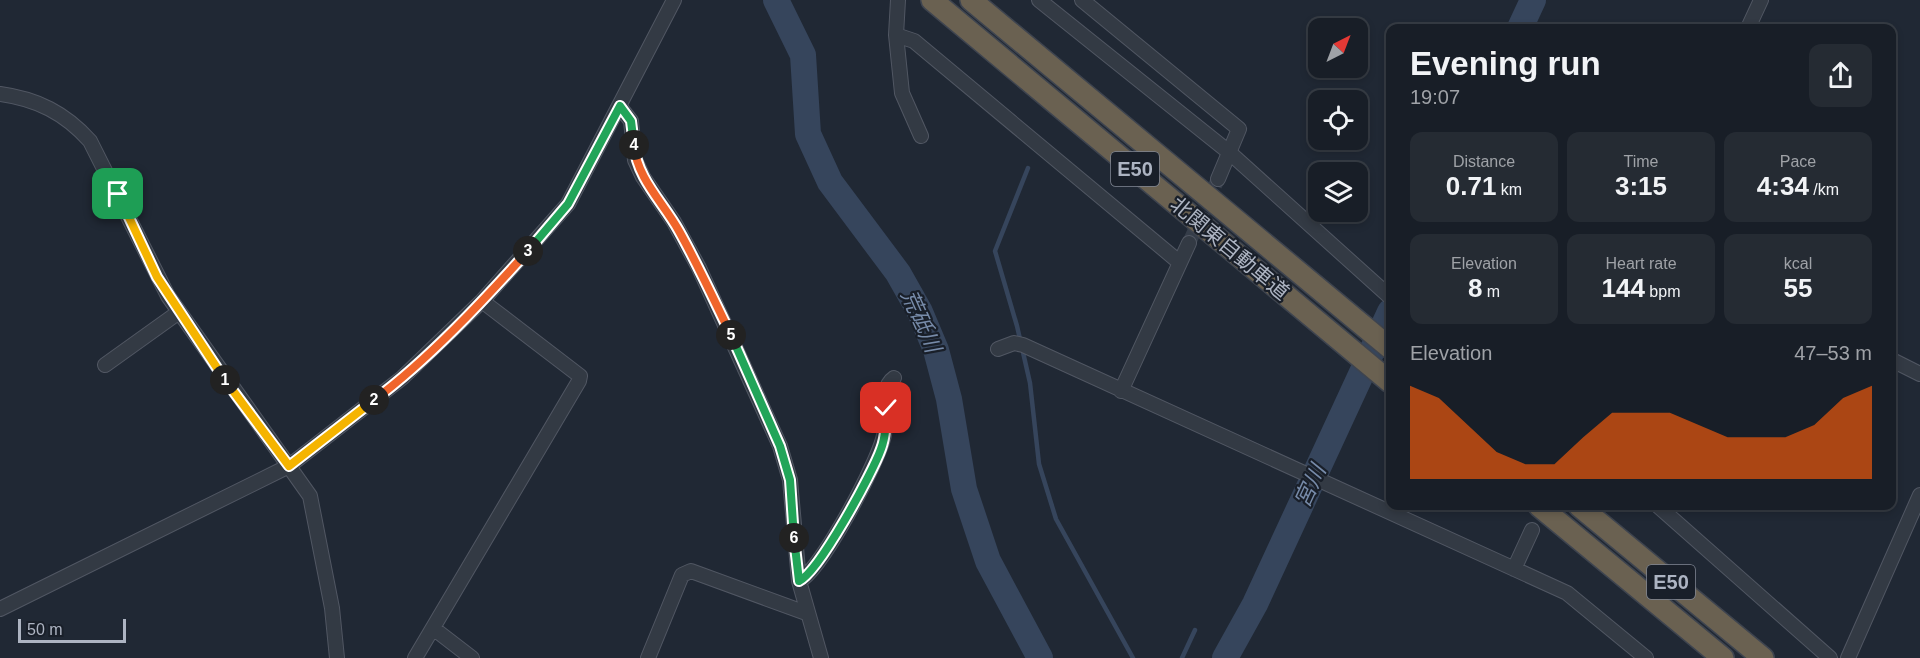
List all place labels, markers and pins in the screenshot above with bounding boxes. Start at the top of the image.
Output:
pin: 4 [619,130,649,160]
pin [92,168,143,219]
pin: 3 [513,236,543,266]
pin: 5 [716,320,746,350]
pin: 1 [210,365,240,395]
pin [860,382,911,433]
pin: 2 [359,385,389,415]
pin: 6 [779,523,809,553]

